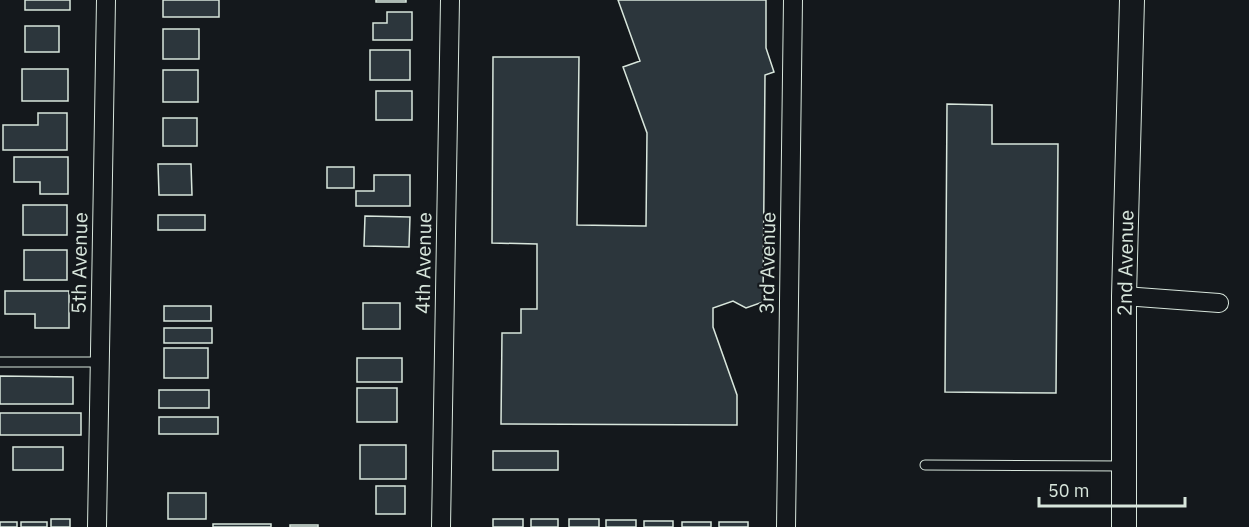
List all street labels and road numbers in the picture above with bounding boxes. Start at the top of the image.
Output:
street label: 2nd Avenue [1111,210,1139,316]
street label: 5th Avenue [65,212,93,314]
street label: 4th Avenue [409,212,437,314]
street label: 3rd Avenue [753,212,781,314]

